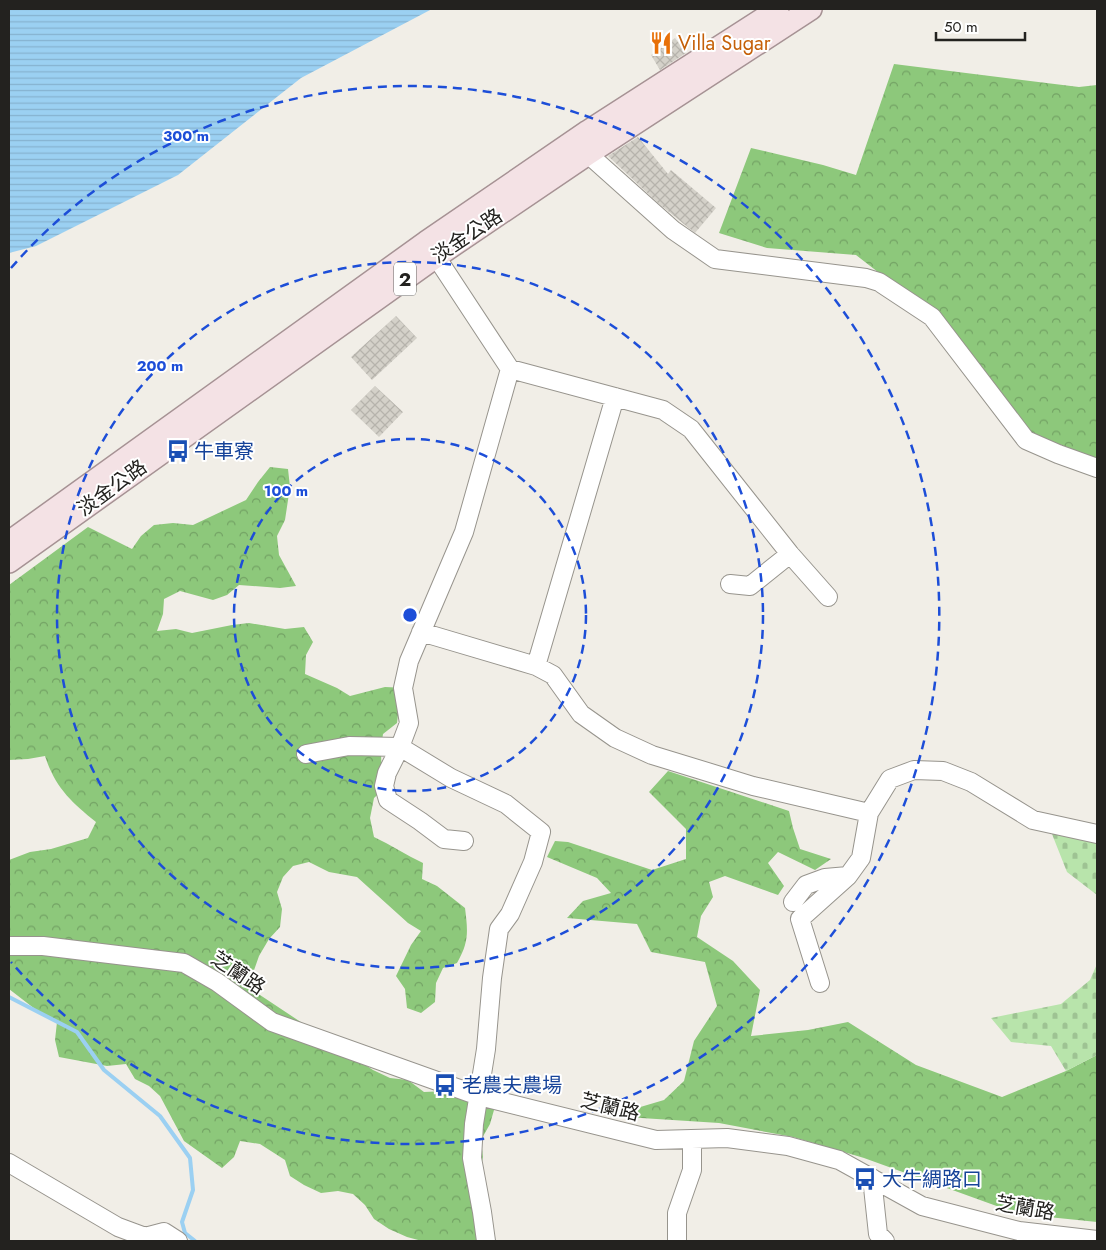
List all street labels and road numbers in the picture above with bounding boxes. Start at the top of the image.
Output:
street label: 淡金公路 [426,202,508,270]
road number: 2 [394,262,416,296]
street label: 淡金公路 [71,453,153,523]
street label: 芝蘭路 [205,944,271,1002]
street label: 芝蘭路 [577,1086,643,1128]
street label: 芝蘭路 [993,1189,1057,1227]

